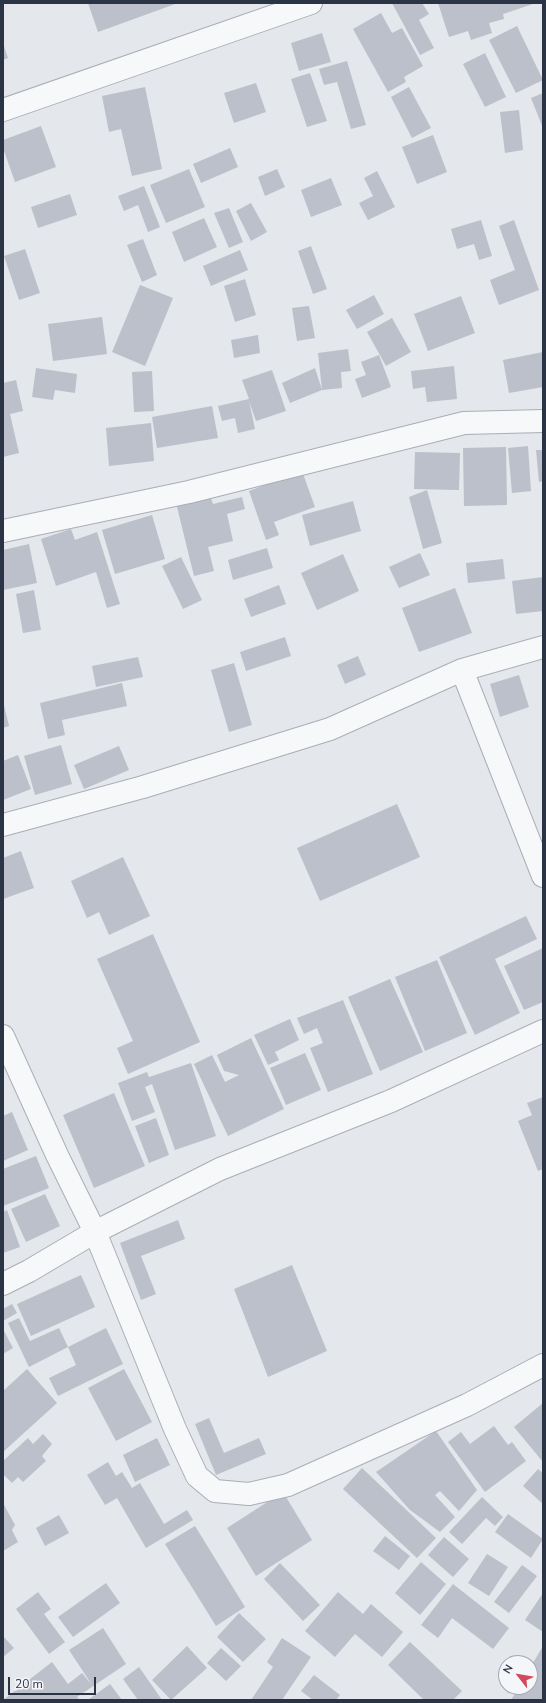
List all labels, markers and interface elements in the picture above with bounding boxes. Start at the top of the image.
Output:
north arrow [498,1655,538,1695]
text: N [500,1662,517,1676]
scale bar [10,1669,98,1695]
text: 20 m [15,1676,43,1692]

